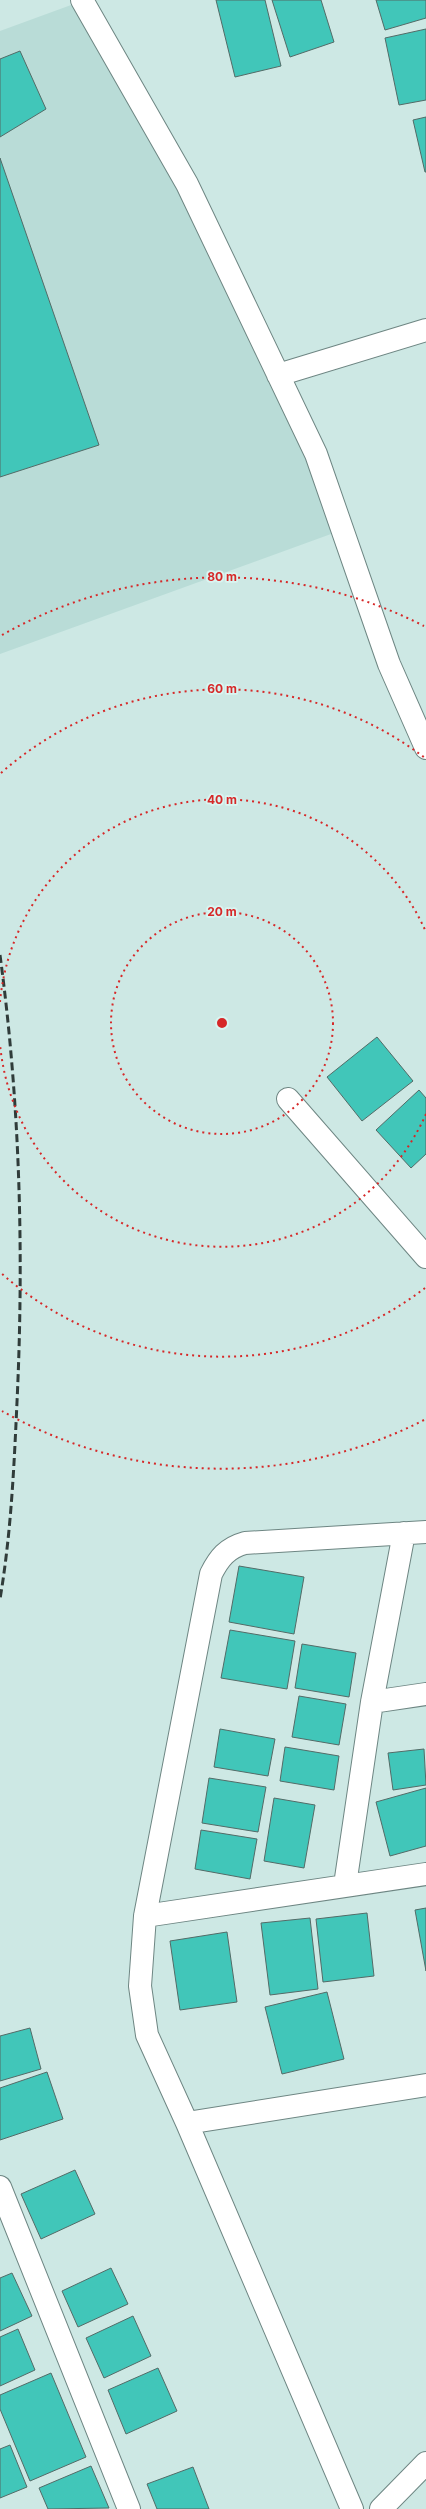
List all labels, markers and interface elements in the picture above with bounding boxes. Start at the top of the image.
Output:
text: 80 m [207,569,237,584]
text: 60 m [207,681,237,696]
text: 40 m [207,792,237,807]
text: 20 m [207,904,237,919]
centre of rings [215,1016,229,1030]

